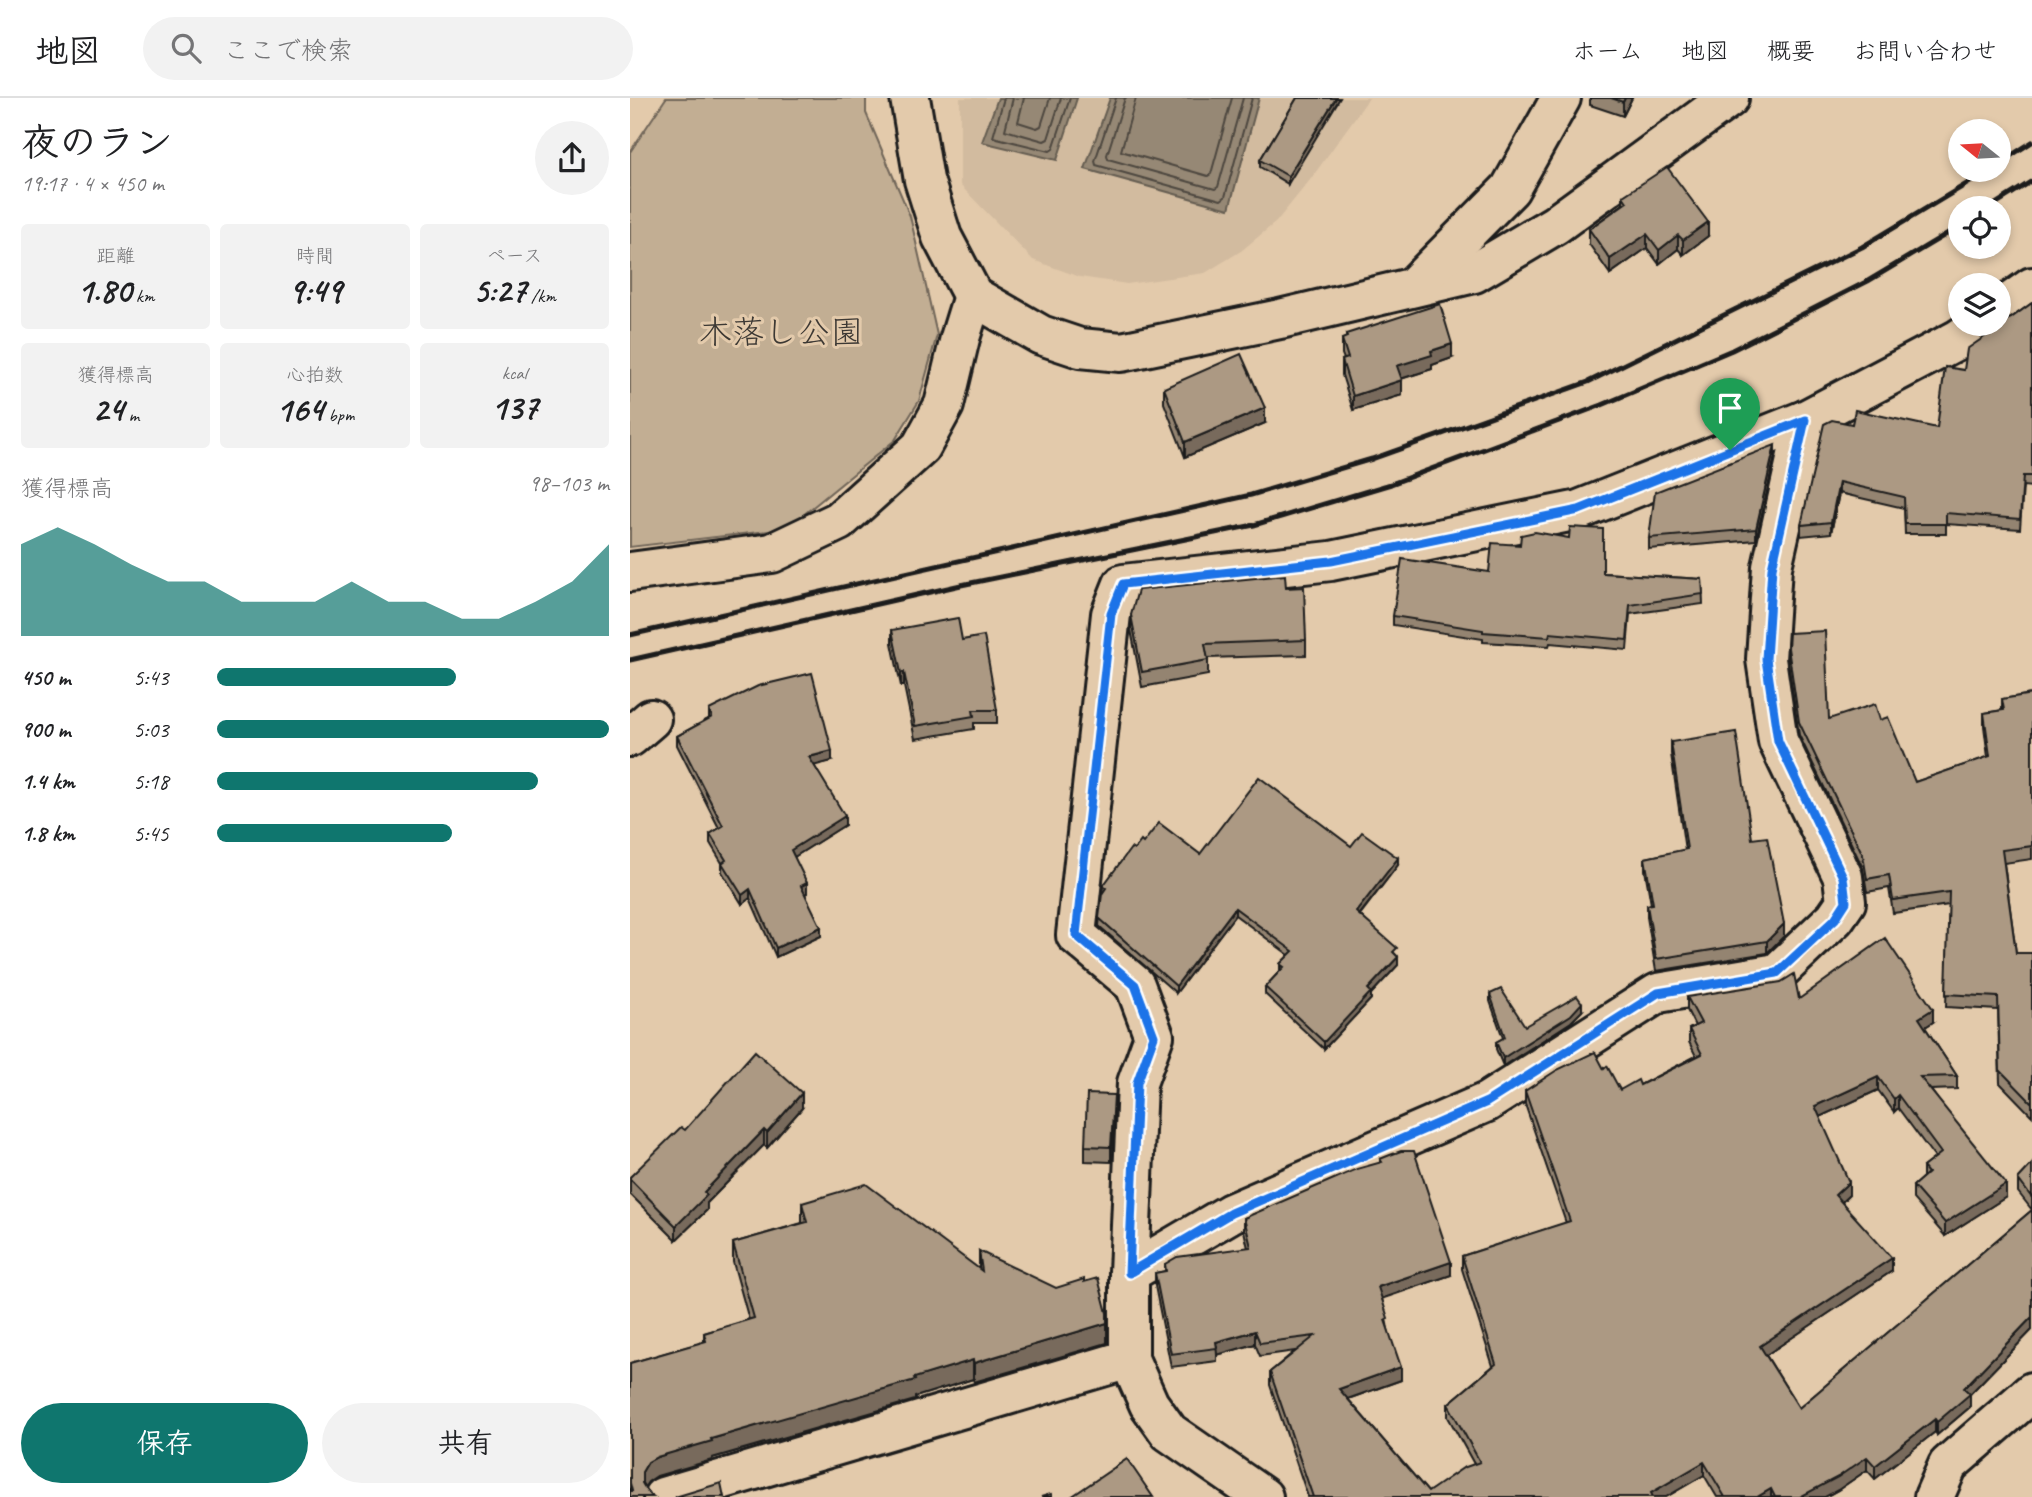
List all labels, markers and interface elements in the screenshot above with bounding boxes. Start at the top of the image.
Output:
search box [143,17,633,80]
icon: search [167,29,205,67]
text: 地図 [35,30,101,72]
text: ここで検索 [223,34,353,67]
text: ホーム [1572,36,1643,66]
text: 地図 [1681,36,1729,66]
text: 概要 [1767,36,1815,66]
text: お問い合わせ [1853,36,1997,66]
text: 夜のラン [21,119,173,166]
north arrow [1948,119,2011,182]
map controls [1948,119,2011,336]
button: share [535,121,609,195]
text: 19:17 · 4 × 450 m [21,169,164,198]
button: locate [1948,196,2011,259]
text: 距離 [97,244,135,268]
text: 時間 [296,244,334,268]
text: ペース [486,244,542,268]
text: 1.80 [77,268,131,313]
text: 9:49 [288,268,342,313]
text: 5:27 [473,268,526,313]
button: layers [1948,273,2011,336]
text: km [131,284,154,308]
text: /km [526,284,556,308]
park label: 木落し公園 [699,311,864,353]
text: kcal [502,361,527,385]
text: 獲得標高 [78,363,154,387]
text: 心拍数 [286,363,344,387]
pin [1700,378,1760,450]
text: 137 [491,385,538,430]
text: 24 [92,387,124,432]
text: 164 [276,387,324,432]
icon: arrive [1711,389,1749,427]
text: m [124,403,139,427]
text: bpm [324,403,354,427]
text: 98–103 m [529,469,609,498]
text: 獲得標高 [21,474,113,503]
text: 450 m [21,663,70,692]
text: 5:43 [133,663,169,692]
text: 900 m [21,715,70,744]
text: 5:03 [133,715,169,744]
text: 1.4 km [21,767,75,796]
text: 5:18 [133,767,169,796]
text: 1.8 km [21,819,75,848]
text: 5:45 [133,819,169,848]
button: 保存 [21,1403,308,1483]
button: 共有 [322,1403,609,1483]

